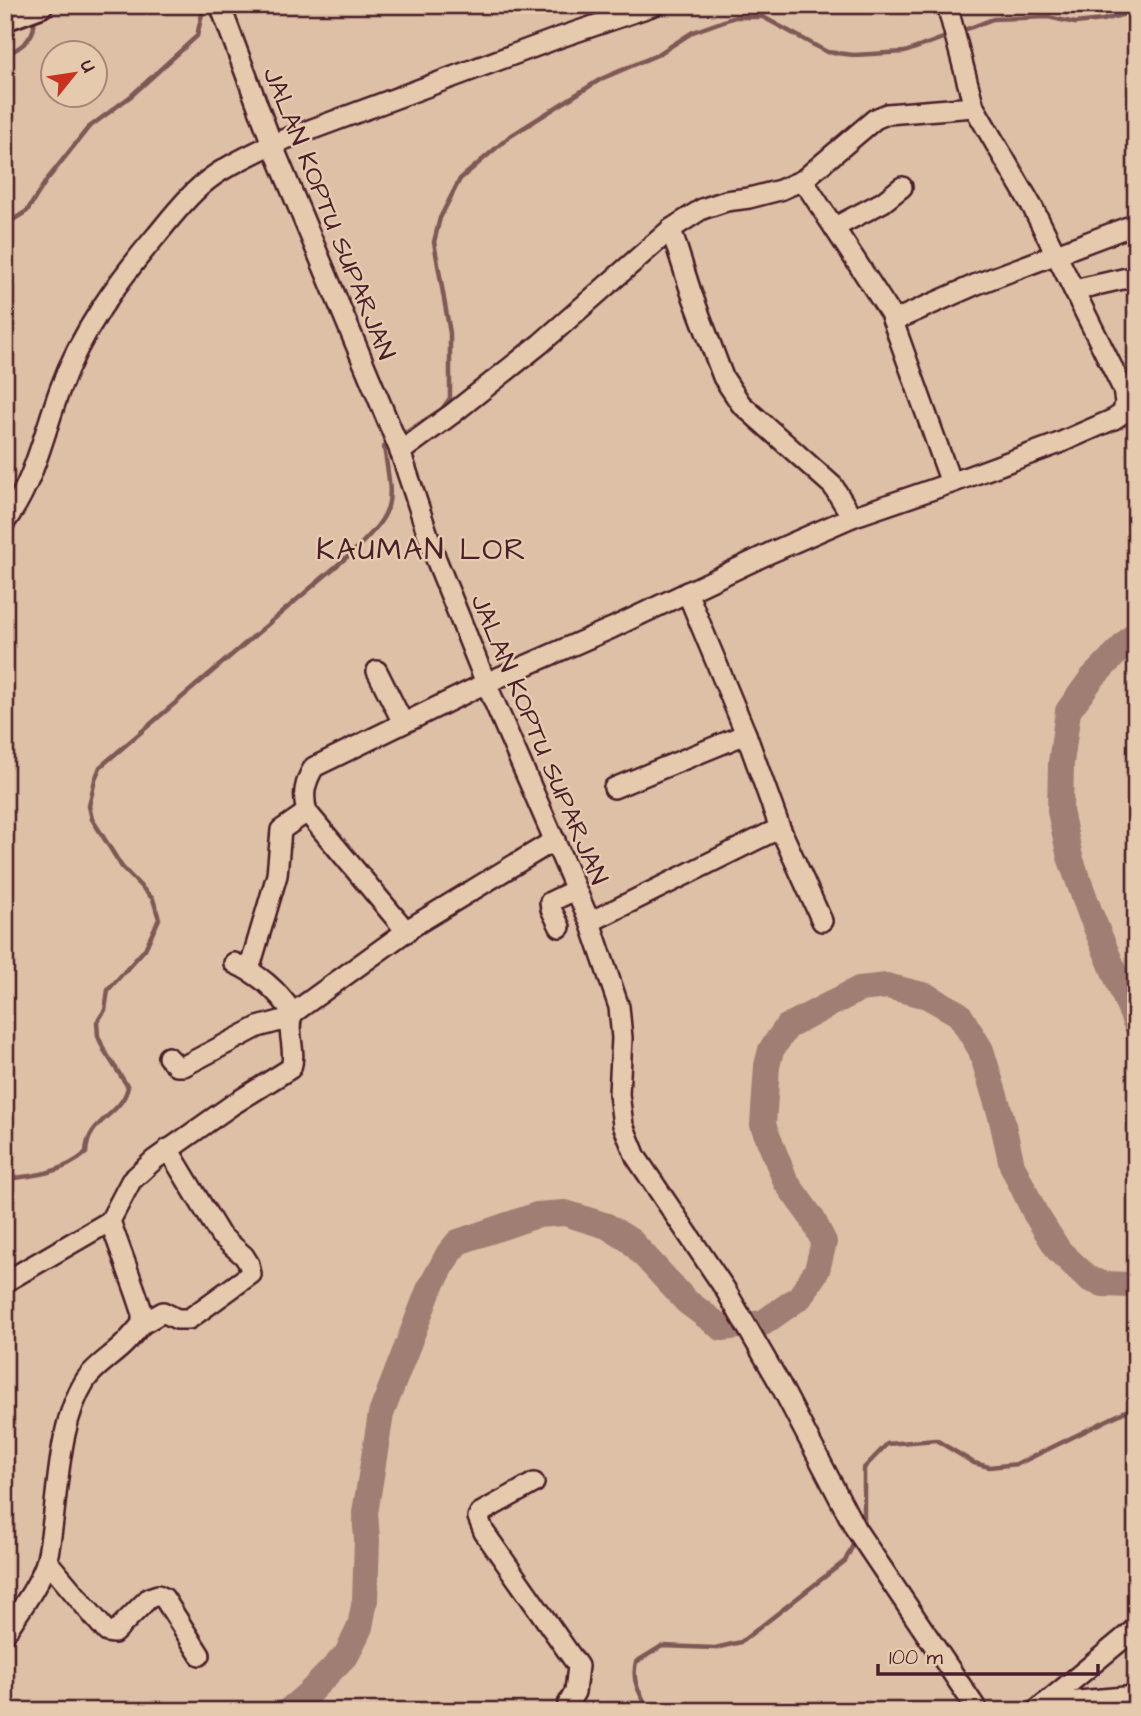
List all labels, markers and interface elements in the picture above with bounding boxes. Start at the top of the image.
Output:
north arrow [38,38,108,108]
text: U [73,55,102,78]
street label: JALAN KOPTU SUPARJAN [254,62,404,365]
district label: KAUMAN LOR [316,529,528,571]
street label: JALAN KOPTU SUPARJAN [461,589,617,890]
scale bar [878,1632,1099,1676]
text: 100 m [889,1643,944,1672]

